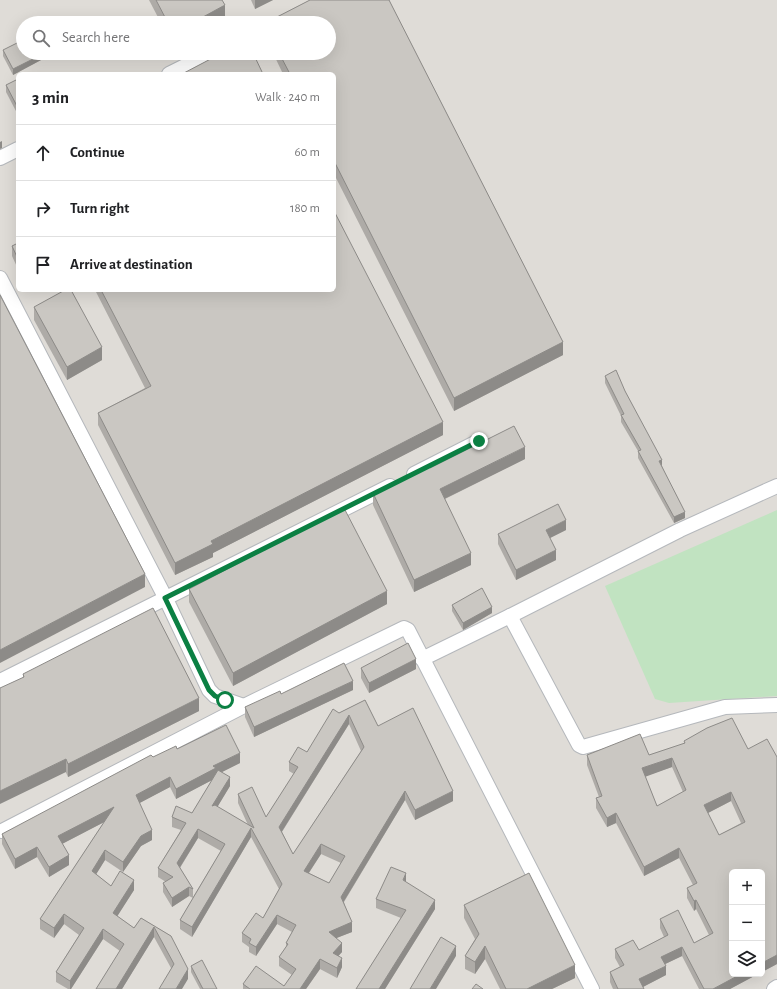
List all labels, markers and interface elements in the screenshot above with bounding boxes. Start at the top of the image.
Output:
search box [16,16,336,60]
icon: search [30,27,52,49]
text: Search here [62,30,130,45]
text: 3 min [32,89,69,106]
text: Walk · 240 m [255,91,320,104]
icon: ahead [32,142,54,164]
text: Continue [70,145,125,160]
text: 60 m [294,146,320,159]
icon: right [32,198,54,220]
text: Turn right [70,201,129,216]
text: 180 m [290,202,320,215]
icon: arrive [32,254,54,276]
text: Arrive at destination [70,257,193,272]
route end [470,432,488,450]
route start [216,691,234,709]
map controls [729,869,765,977]
button: + [729,869,765,905]
button: − [729,905,765,941]
button: layers [729,941,765,977]

